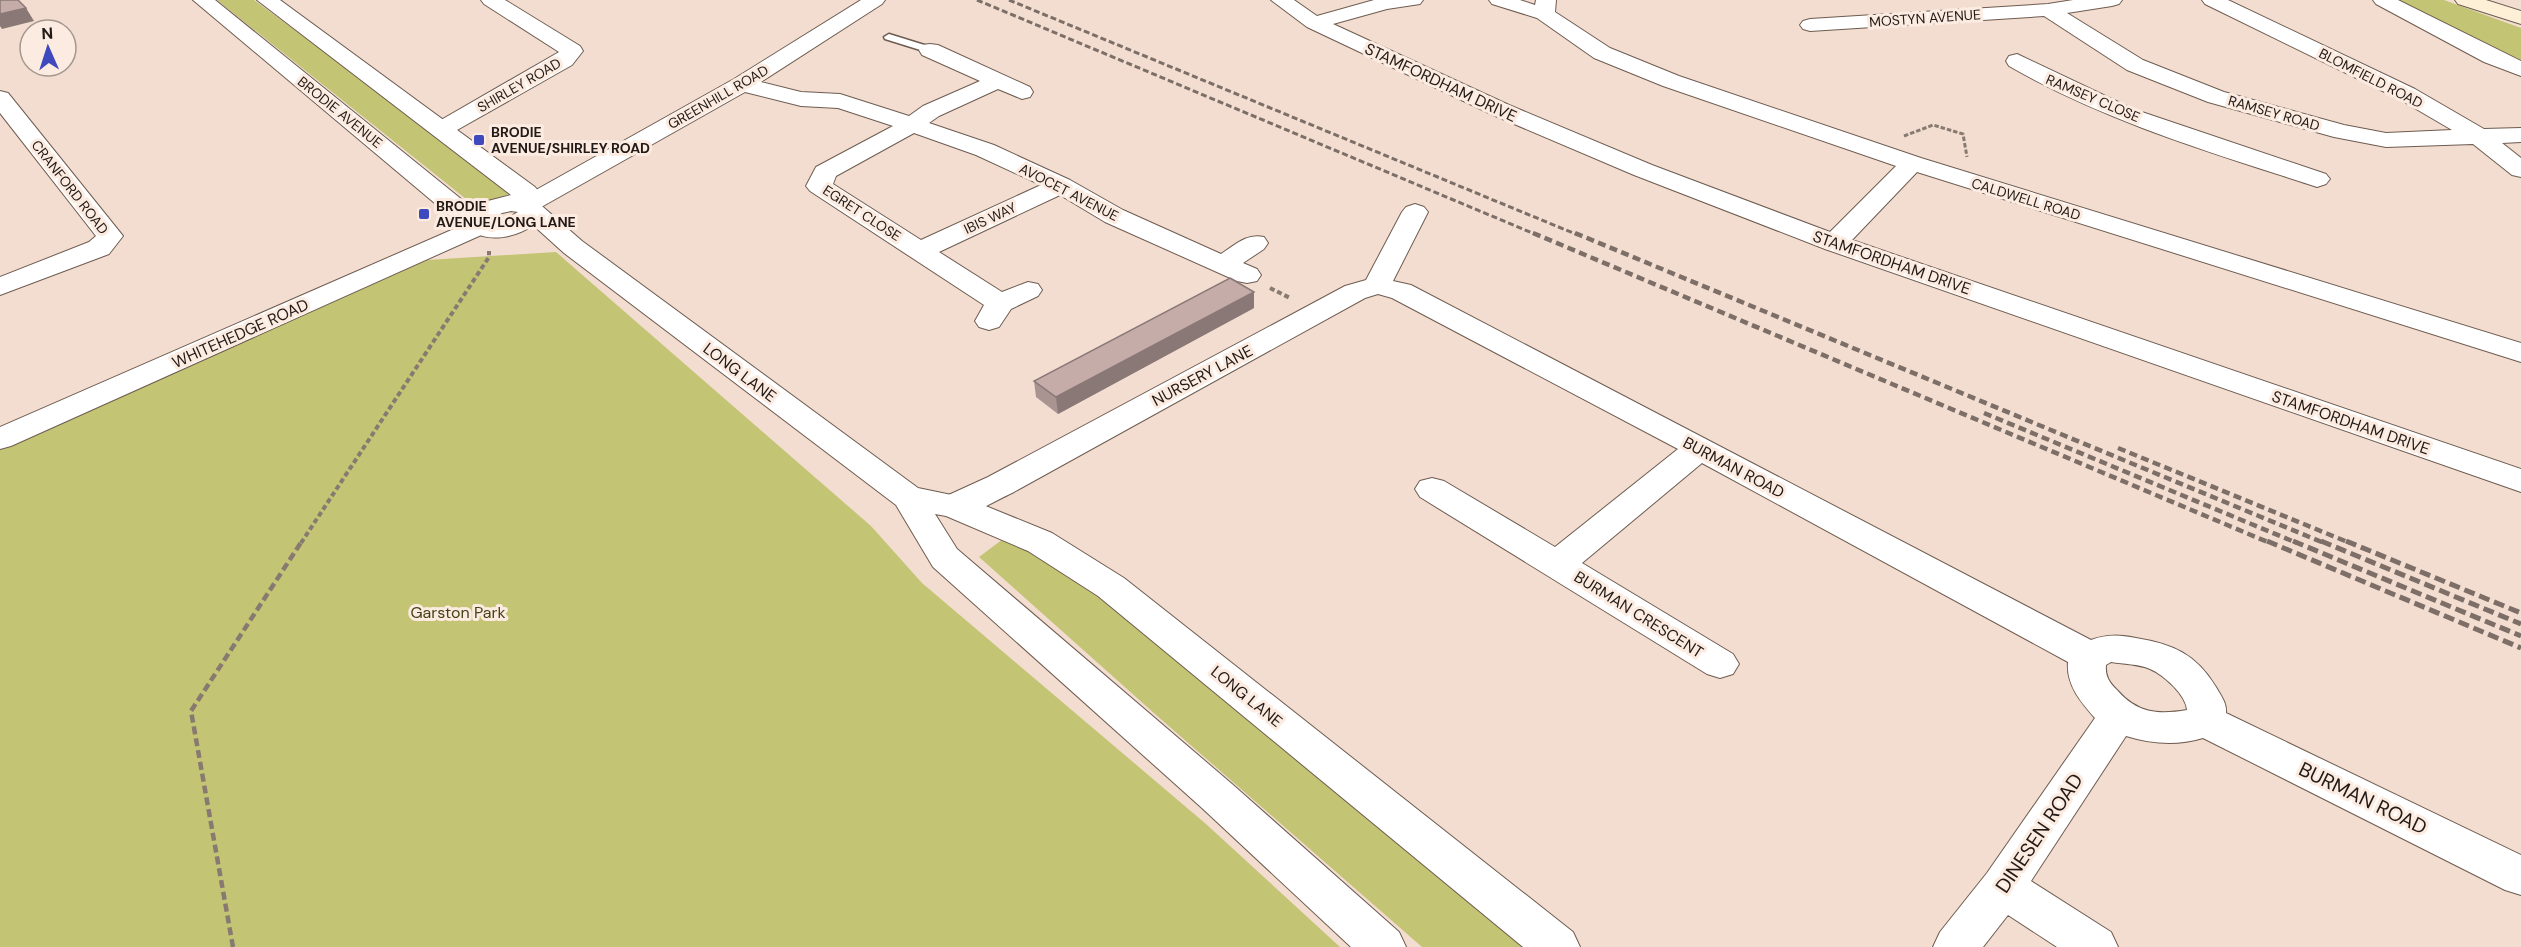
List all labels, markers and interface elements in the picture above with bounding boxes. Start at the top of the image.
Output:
street label: MOSTYN AVENUE [1869,5,1981,31]
north arrow [18,18,78,78]
text: N [41,23,54,44]
street label: STAMFORDHAM DRIVE [1361,38,1520,127]
street label: BLOMFIELD ROAD [2316,44,2426,112]
street label: SHIRLEY ROAD [474,54,564,116]
street label: GREENHILL ROAD [665,61,771,133]
street label: RAMSEY CLOSE [2043,70,2143,126]
street label: BRODIE AVENUE [294,72,386,152]
street label: RAMSEY ROAD [2226,91,2322,135]
place label: BRODIE AVENUE/SHIRLEY ROAD [491,123,650,157]
marker: BRODIE AVENUE/SHIRLEY ROAD [472,133,486,147]
street label: CRANFORD ROAD [28,136,112,238]
street label: AVOCET AVENUE [1016,159,1122,225]
street label: CALDWELL ROAD [1969,174,2083,224]
street label: EGRET CLOSE [819,181,905,245]
place label: BRODIE AVENUE/LONG LANE [436,197,576,231]
street label: IBIS WAY [961,198,1019,238]
marker: BRODIE AVENUE/LONG LANE [417,207,431,221]
street label: STAMFORDHAM DRIVE [1810,226,1973,299]
street label: WHITEHEDGE ROAD [169,294,312,373]
street label: LONG LANE [699,338,781,407]
street label: NURSERY LANE [1148,340,1256,411]
street label: STAMFORDHAM DRIVE [2269,386,2432,459]
street label: BURMAN ROAD [1680,432,1788,503]
street label: BURMAN CRESCENT [1570,566,1707,663]
park label: Garston Park [410,602,506,623]
street label: LONG LANE [1207,661,1287,732]
street label: BURMAN ROAD [2295,756,2431,840]
street label: DINESEN ROAD [1989,768,2089,898]

